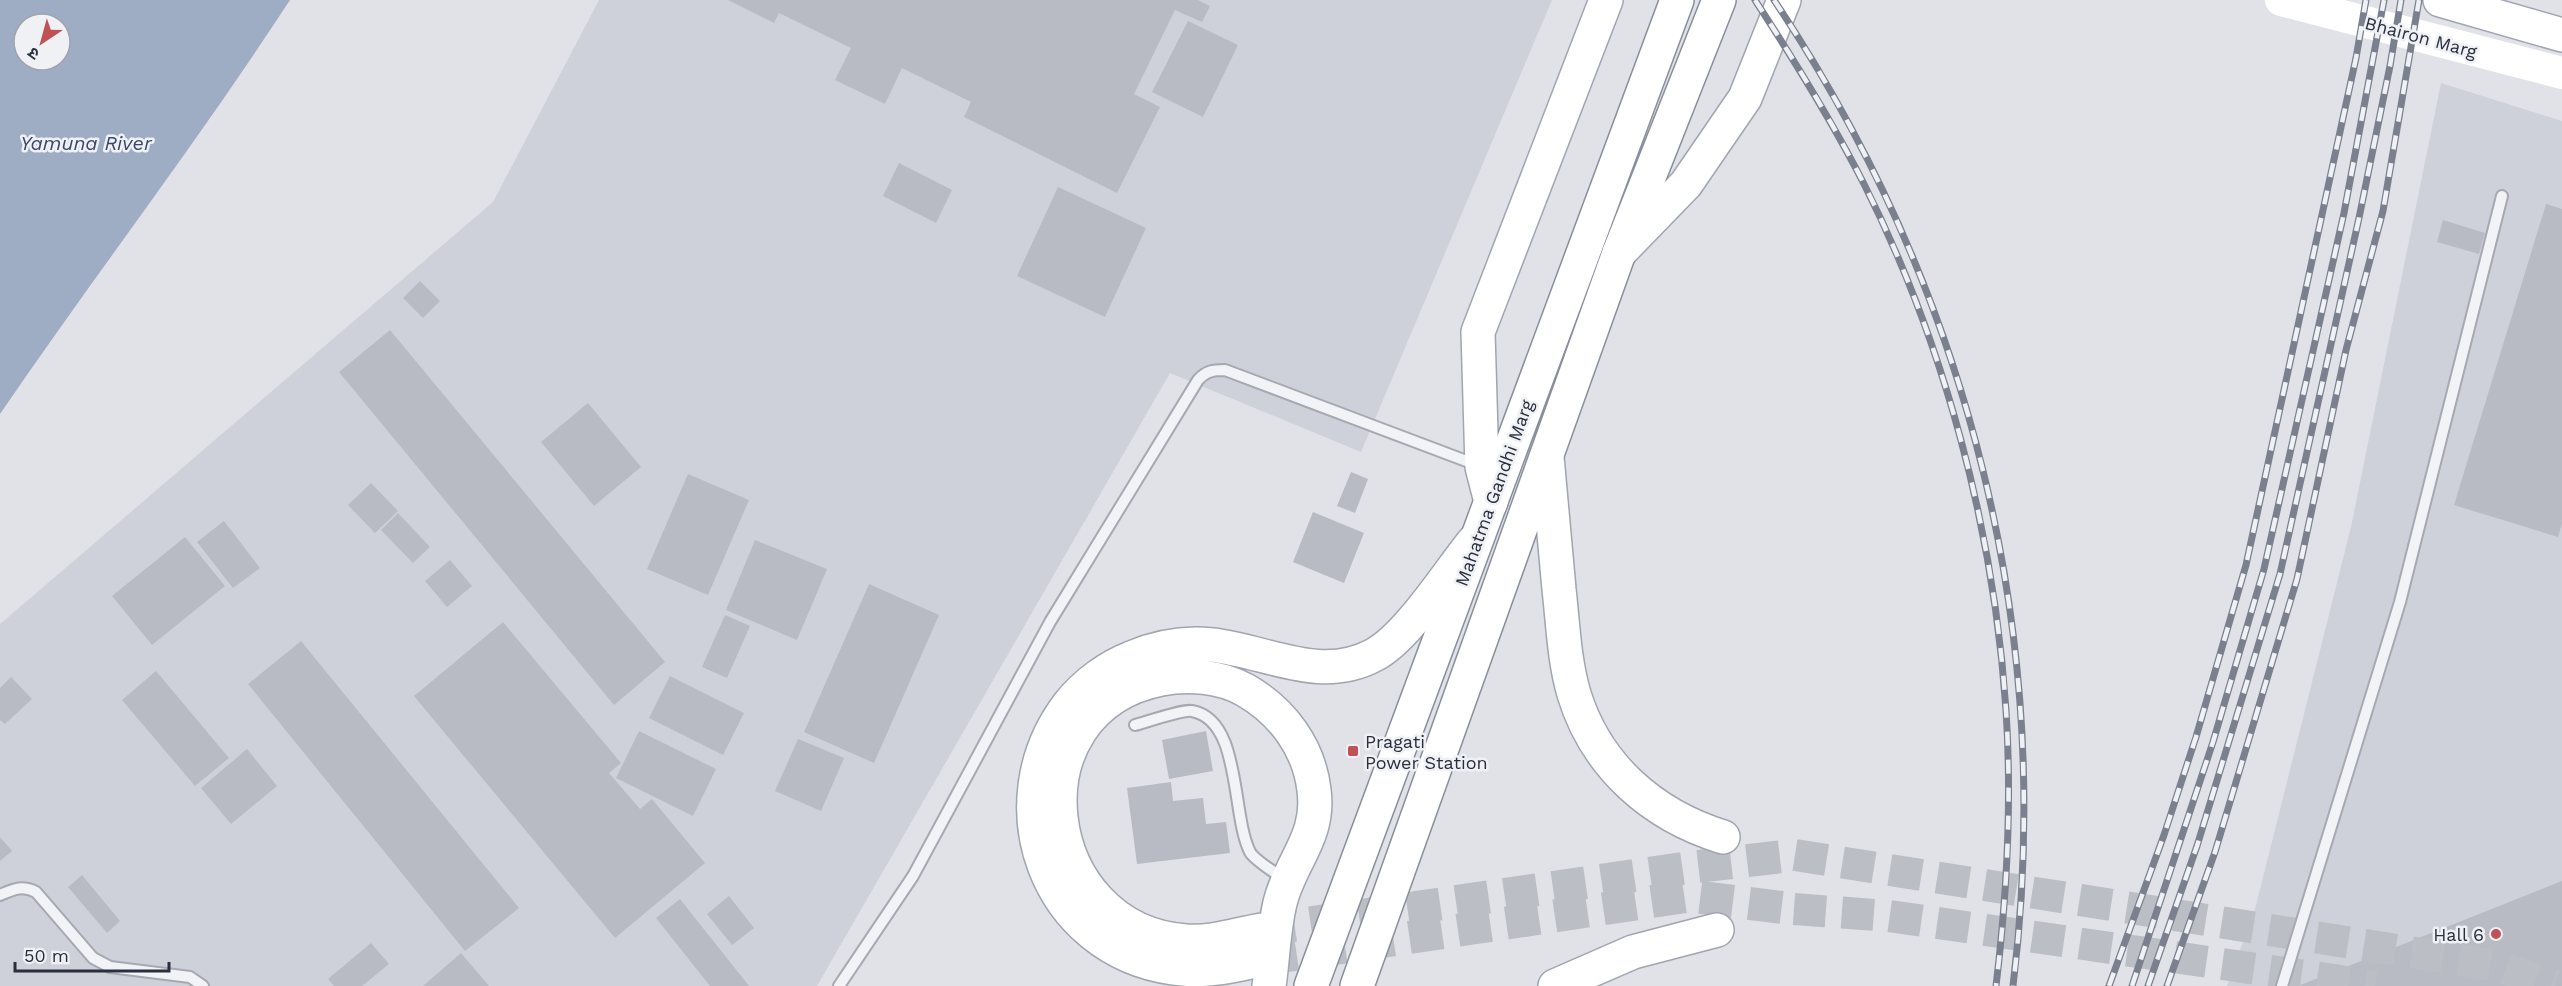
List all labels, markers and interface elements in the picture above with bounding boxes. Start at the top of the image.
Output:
north arrow [12,12,72,72]
street label: Bhairon Marg [2363,12,2480,62]
text: उ [24,43,43,64]
water label: Yamuna River [20,131,153,155]
street label: Mahatma Gandhi Marg [1451,397,1538,589]
place label: Pragati Power Station [1365,731,1488,773]
marker: Pragati Power Station [1346,744,1360,758]
place label: Hall 6 [2433,924,2484,945]
marker: Hall 6 [2489,927,2503,941]
scale bar [15,935,170,973]
text: 50 m [24,945,69,966]

